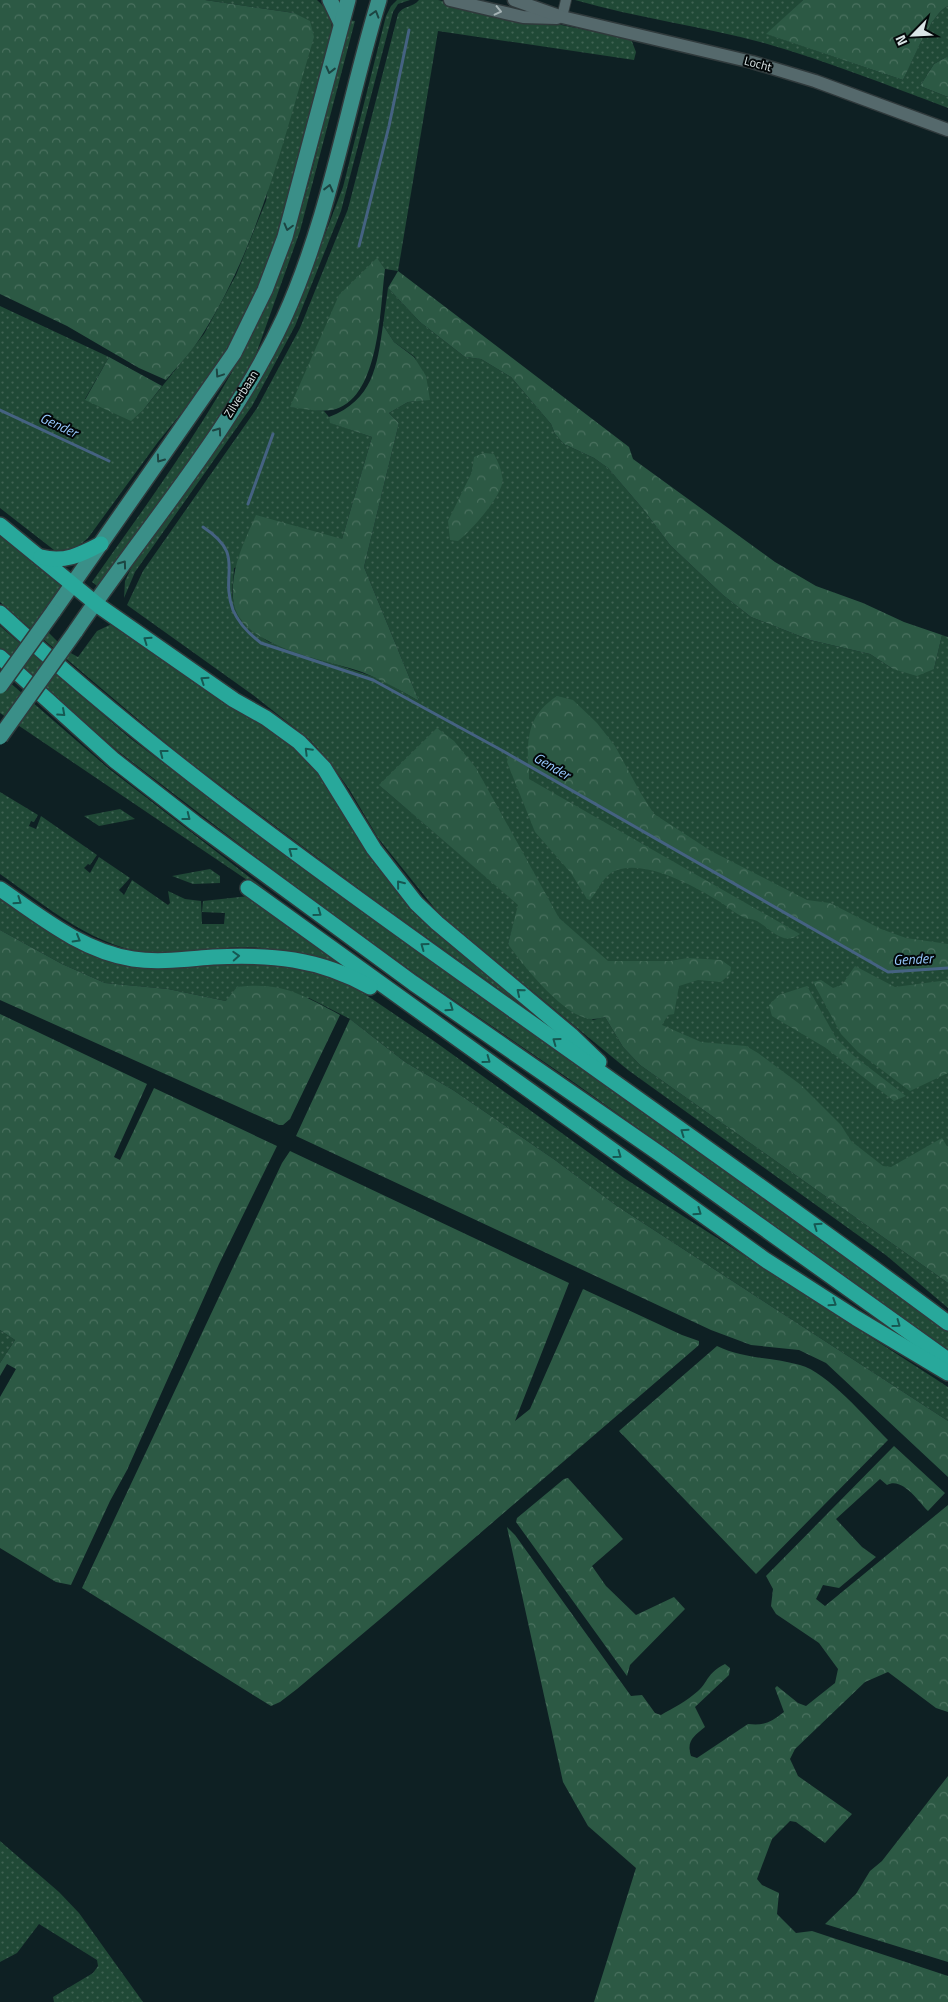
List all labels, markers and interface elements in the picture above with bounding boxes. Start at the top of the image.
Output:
one-way arrow [493,5,502,16]
one-way arrow [369,10,379,19]
north arrow [888,10,938,60]
text: N [889,32,912,49]
street label: Locht [742,51,775,77]
one-way arrow [325,66,335,74]
one-way arrow [323,184,334,193]
one-way arrow [283,223,294,232]
street label: Zilverbaan [219,366,263,421]
one-way arrow [216,368,226,377]
water label: Gender [37,407,83,443]
one-way arrow [212,427,221,437]
one-way arrow [157,453,166,463]
one-way arrow [118,561,126,570]
one-way arrow [143,637,153,646]
one-way arrow [200,677,210,686]
one-way arrow [57,708,66,717]
one-way arrow [304,747,313,756]
water label: Gender [530,747,576,785]
one-way arrow [160,750,169,758]
one-way arrow [181,811,191,820]
one-way arrow [288,848,298,857]
one-way arrow [397,881,405,890]
one-way arrow [12,895,22,904]
one-way arrow [312,907,322,916]
one-way arrow [72,933,81,943]
one-way arrow [420,943,429,952]
water label: Gender [893,947,935,970]
one-way arrow [232,951,240,962]
one-way arrow [517,989,526,998]
one-way arrow [444,1002,454,1011]
one-way arrow [552,1038,562,1047]
one-way arrow [481,1054,490,1063]
one-way arrow [680,1129,690,1138]
one-way arrow [612,1149,622,1158]
one-way arrow [692,1206,702,1215]
one-way arrow [813,1223,822,1232]
one-way arrow [827,1297,836,1306]
one-way arrow [892,1318,901,1327]

